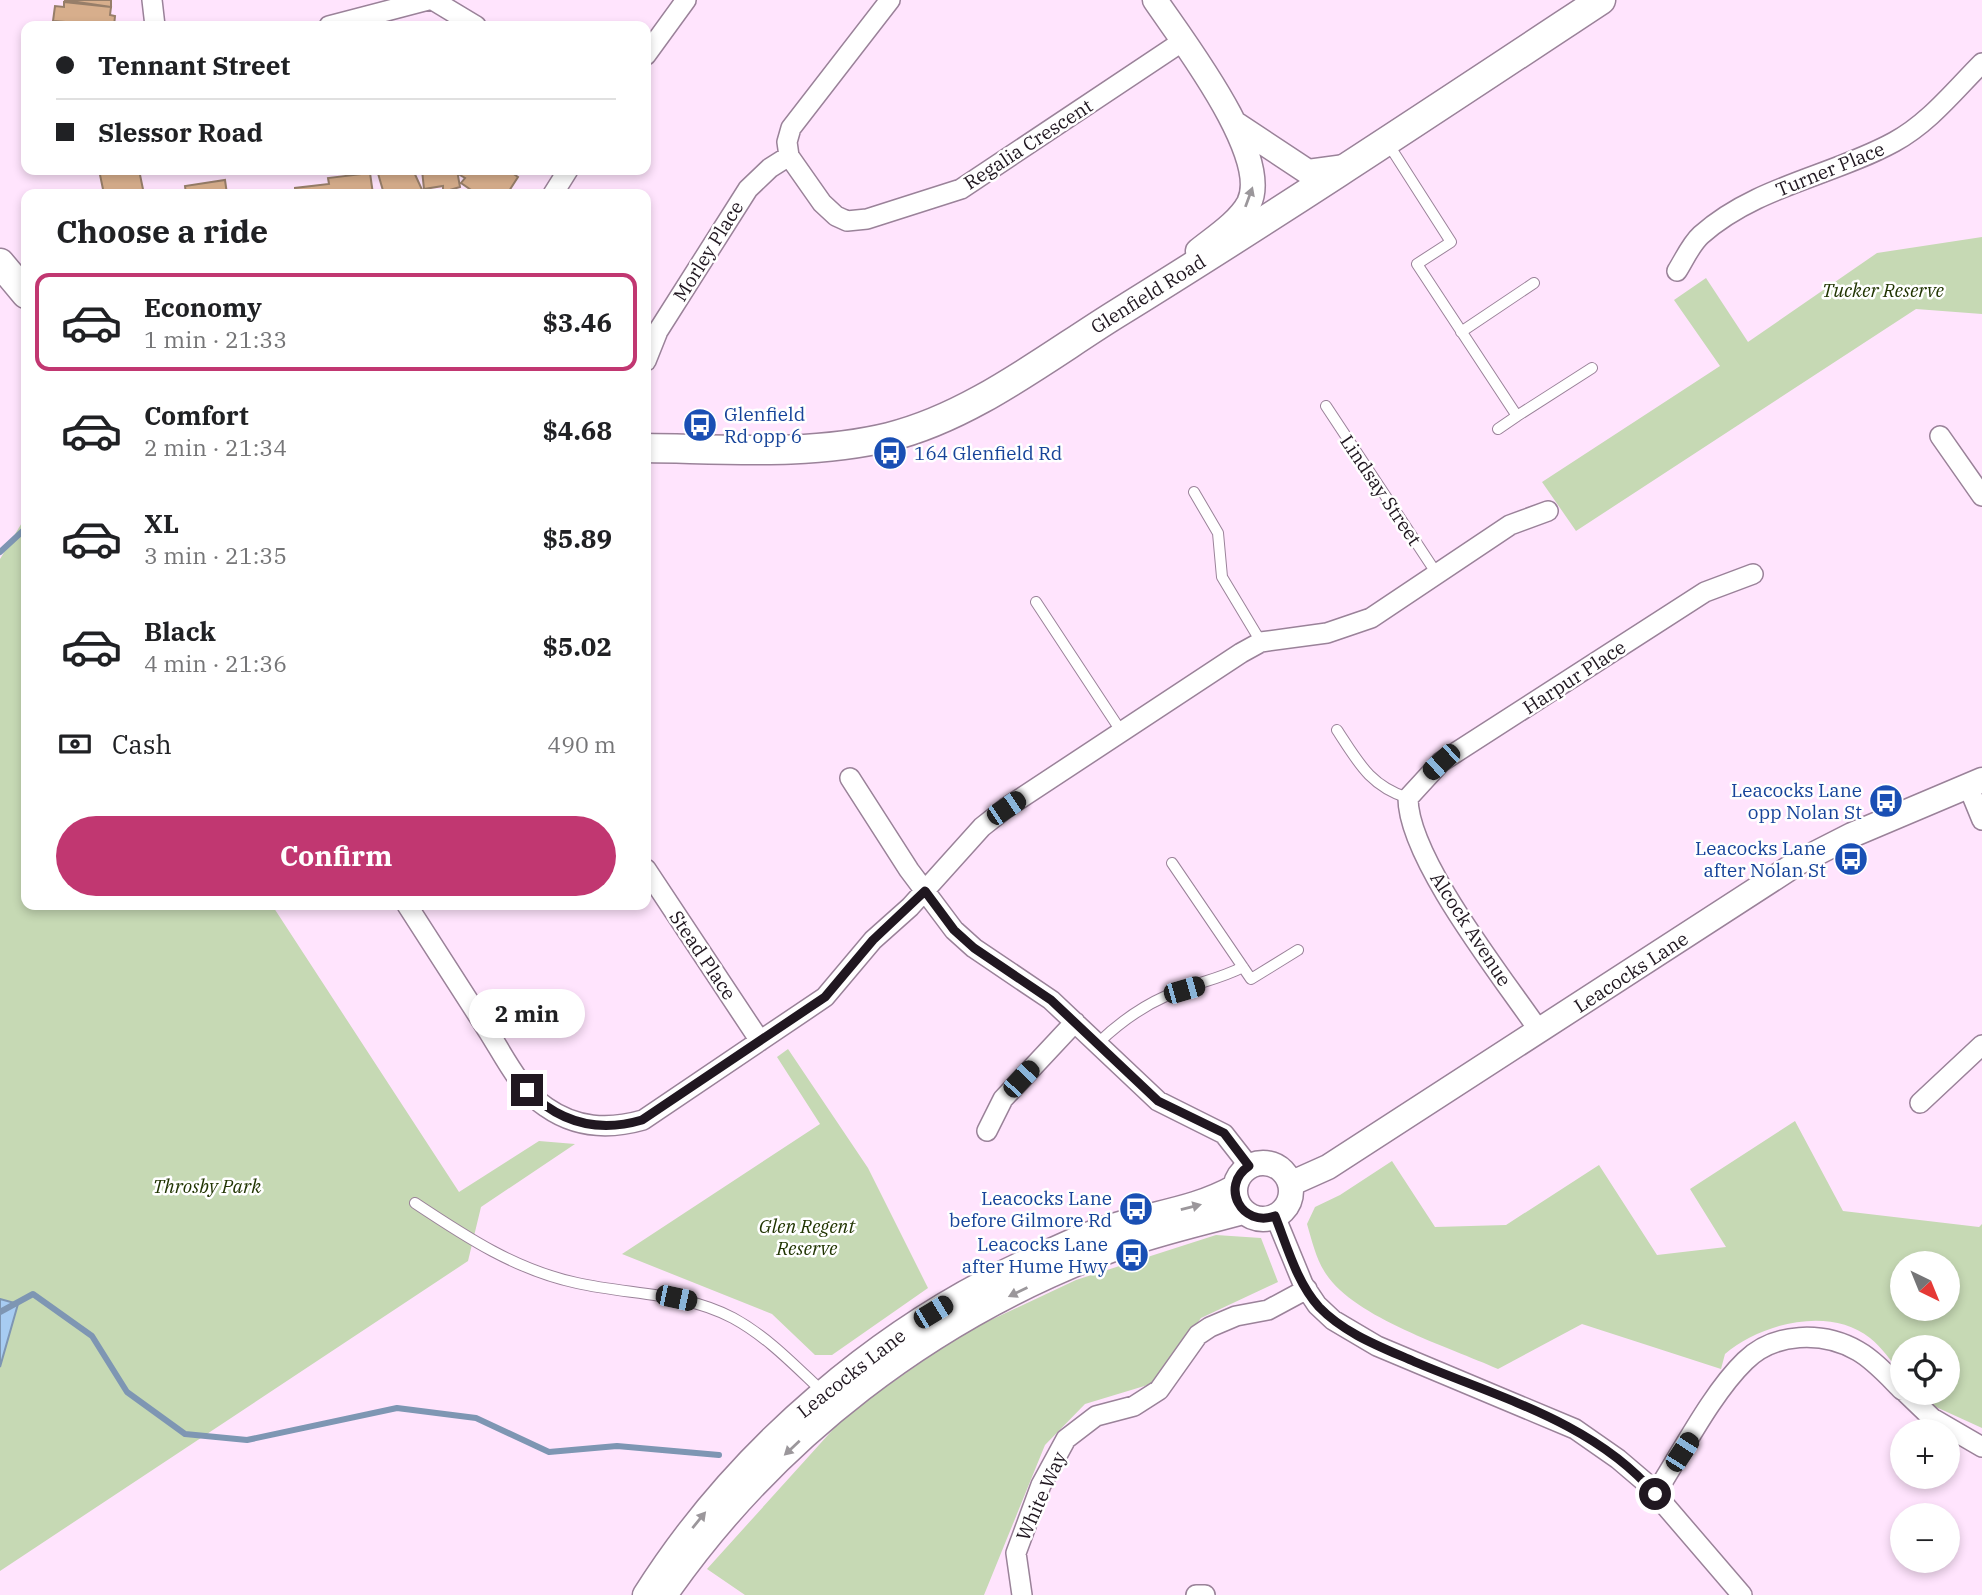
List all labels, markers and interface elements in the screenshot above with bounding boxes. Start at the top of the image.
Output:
text: Tennant Street [98,48,290,82]
street label: Regalia Crescent [959,93,1097,194]
text: Slessor Road [98,115,263,149]
street label: Turner Place [1772,136,1888,202]
one-way arrow [1244,186,1255,207]
street label: Morley Place [668,196,748,306]
text: Choose a ride [56,210,268,252]
street label: Glenfield Road [1086,249,1210,339]
park label: Tucker Reserve [1822,278,1945,302]
text: Economy [144,290,262,324]
icon: car [60,291,123,354]
text: $3.46 [542,305,612,339]
text: 1 min · 21:33 [144,324,287,354]
text: Comfort [144,398,249,432]
icon: car [60,399,123,462]
place label: Glenfield Rd opp 6 [724,402,805,448]
bus stop icon: Glenfield Rd opp 6 [681,406,719,444]
text: $4.68 [542,413,612,447]
street label: Lindsay Street [1335,430,1427,550]
text: 2 min · 21:34 [144,432,287,462]
bus stop icon: 164 Glenfield Rd [871,434,909,472]
place label: 164 Glenfield Rd [914,441,1062,465]
text: XL [144,506,179,540]
icon: car [60,507,123,570]
text: $5.89 [542,521,612,555]
text: 3 min · 21:35 [144,540,287,570]
text: Black [144,614,216,648]
icon: car [60,615,123,678]
text: $5.02 [542,629,612,663]
street label: Harpur Place [1518,635,1630,719]
text: 4 min · 21:36 [144,648,287,678]
icon: cash [56,725,94,763]
text: Cash [112,727,172,761]
text: 490 m [547,729,616,759]
car [1419,740,1464,784]
place label: Leacocks Lane opp Nolan St [1731,778,1862,824]
bus stop icon: Leacocks Lane opp Nolan St [1867,782,1905,820]
car [983,788,1030,828]
button: Confirm [56,816,616,896]
place label: Leacocks Lane after Nolan St [1695,836,1826,882]
bus stop icon: Leacocks Lane after Nolan St [1832,840,1870,878]
street label: Alcock Avenue [1425,867,1517,991]
street label: Stead Place [664,906,742,1004]
street label: Leacocks Lane [1569,926,1693,1018]
car [1161,974,1208,1006]
callout: 2 min [469,988,585,1038]
text: 2 min [495,998,559,1028]
car [999,1056,1044,1102]
route end [511,1074,543,1106]
park label: Throsby Park [153,1174,262,1198]
place label: Leacocks Lane before Gilmore Rd [949,1186,1112,1232]
bus stop icon: Leacocks Lane before Gilmore Rd [1117,1190,1155,1228]
one-way arrow [1180,1201,1202,1212]
park label: Glen Regent Reserve [759,1214,856,1260]
place label: Leacocks Lane after Hume Hwy [962,1232,1109,1278]
bus stop icon: Leacocks Lane after Hume Hwy [1113,1236,1151,1274]
north arrow [1890,1251,1960,1321]
map controls [1890,1251,1960,1573]
car [654,1283,699,1313]
one-way arrow [1008,1286,1028,1297]
car [910,1292,957,1332]
street label: Leacocks Lane [792,1323,910,1423]
button: locate [1890,1335,1960,1405]
button: + [1890,1419,1960,1489]
car [1662,1429,1703,1475]
one-way arrow [784,1440,801,1456]
street label: White Way [1011,1447,1072,1544]
route start [1639,1478,1671,1510]
button: − [1890,1503,1960,1573]
one-way arrow [691,1511,706,1529]

